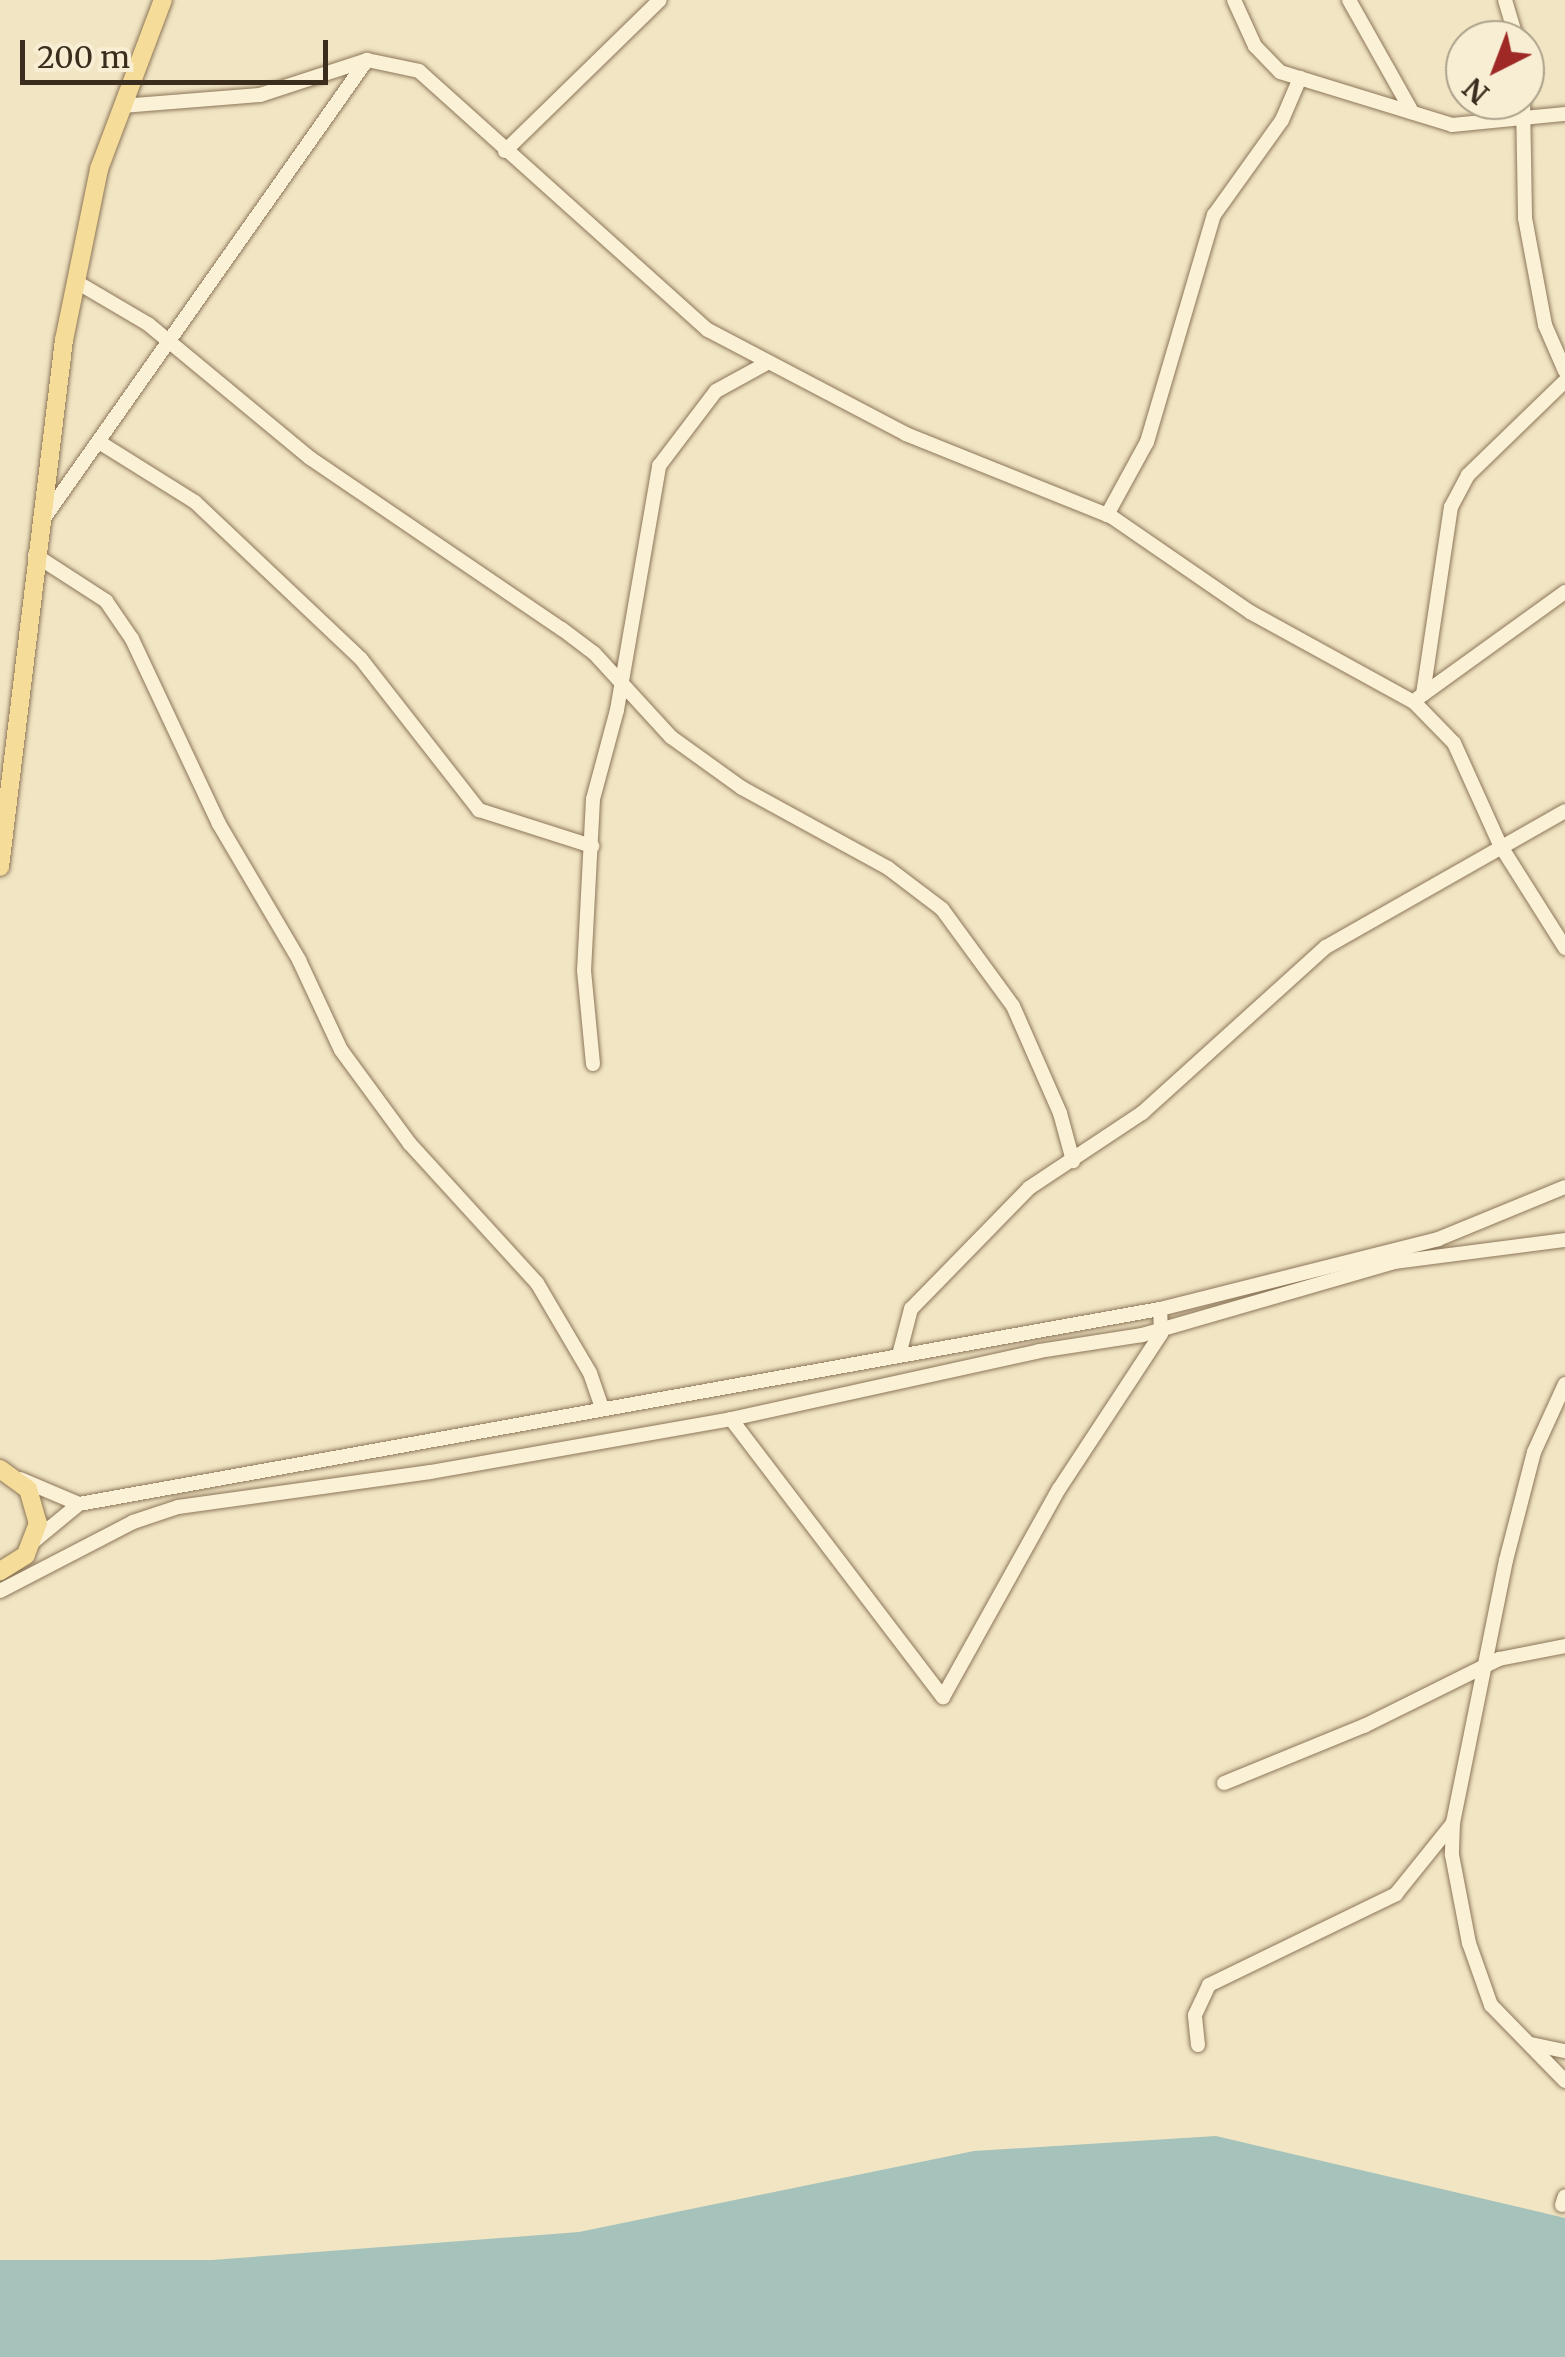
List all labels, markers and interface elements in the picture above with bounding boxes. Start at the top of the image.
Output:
scale bar [25,20,332,82]
north arrow [1445,20,1545,120]
text: 200 m [37,38,130,76]
text: N [1456,70,1497,112]

